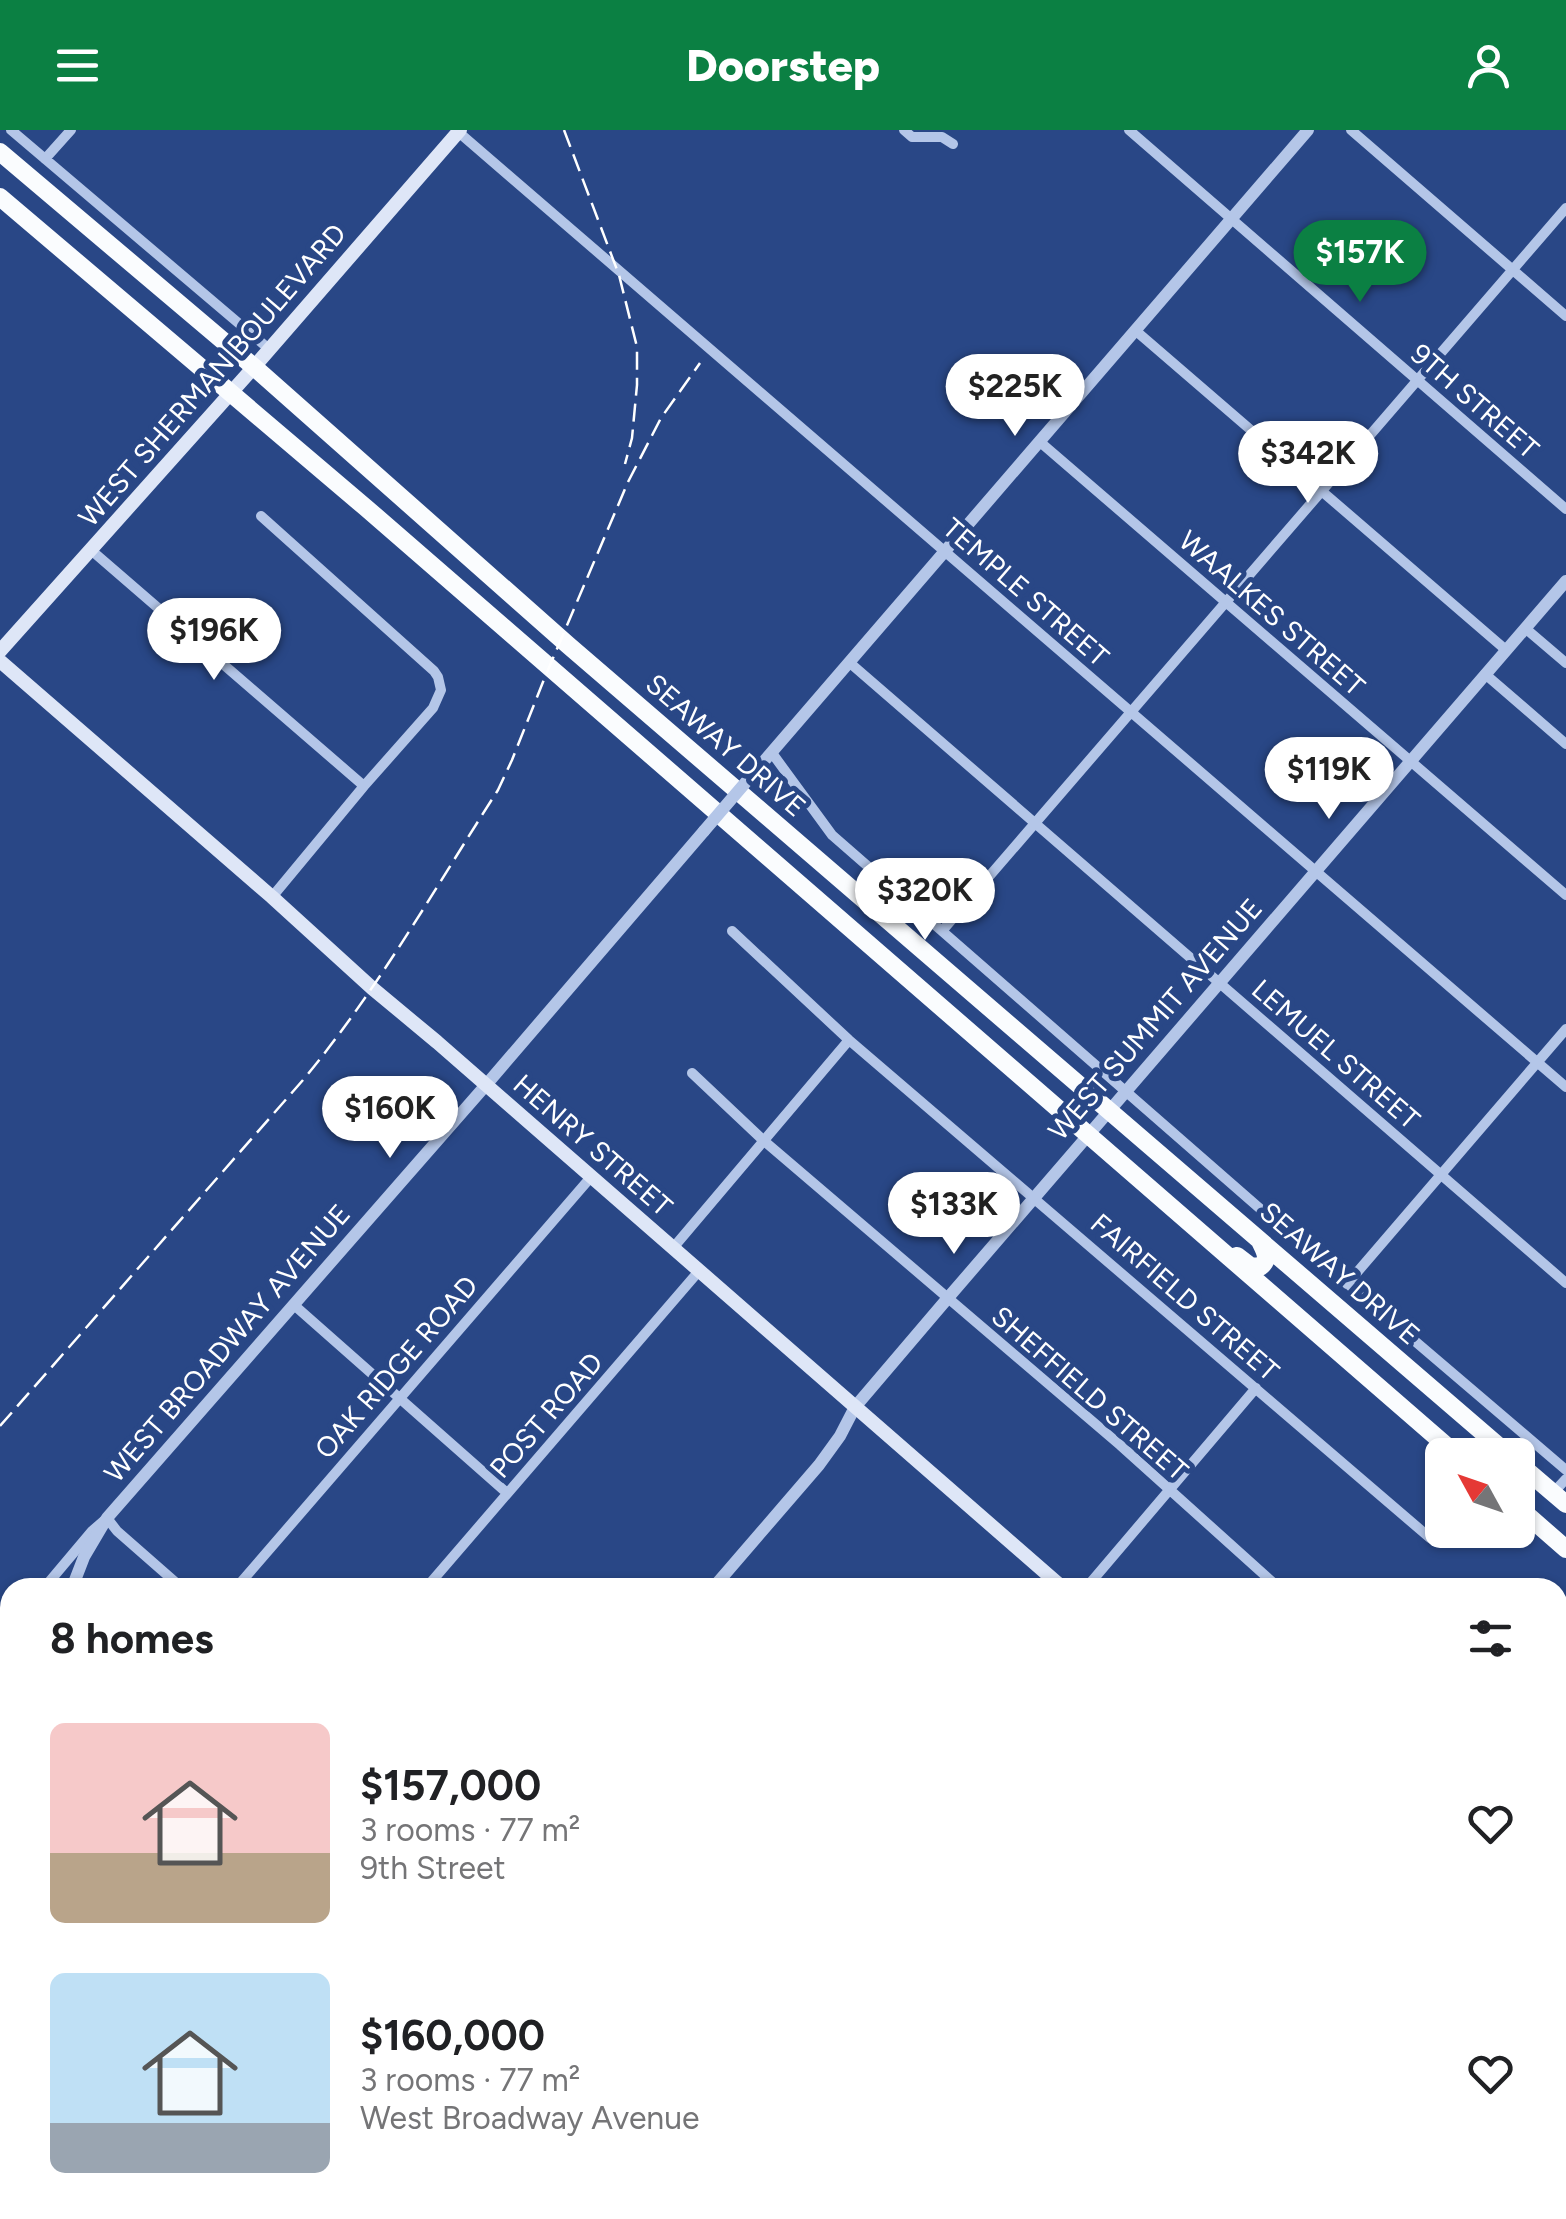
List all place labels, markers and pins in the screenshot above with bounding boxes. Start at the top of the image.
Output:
pin: $157K [1290,220,1430,305]
pin: $225K [945,354,1085,439]
pin: $342K [1238,421,1378,506]
pin: $196K [144,598,284,683]
pin: $119K [1259,737,1399,822]
pin: $320K [855,858,995,943]
pin: $160K [320,1076,460,1161]
pin: $133K [884,1172,1024,1257]

